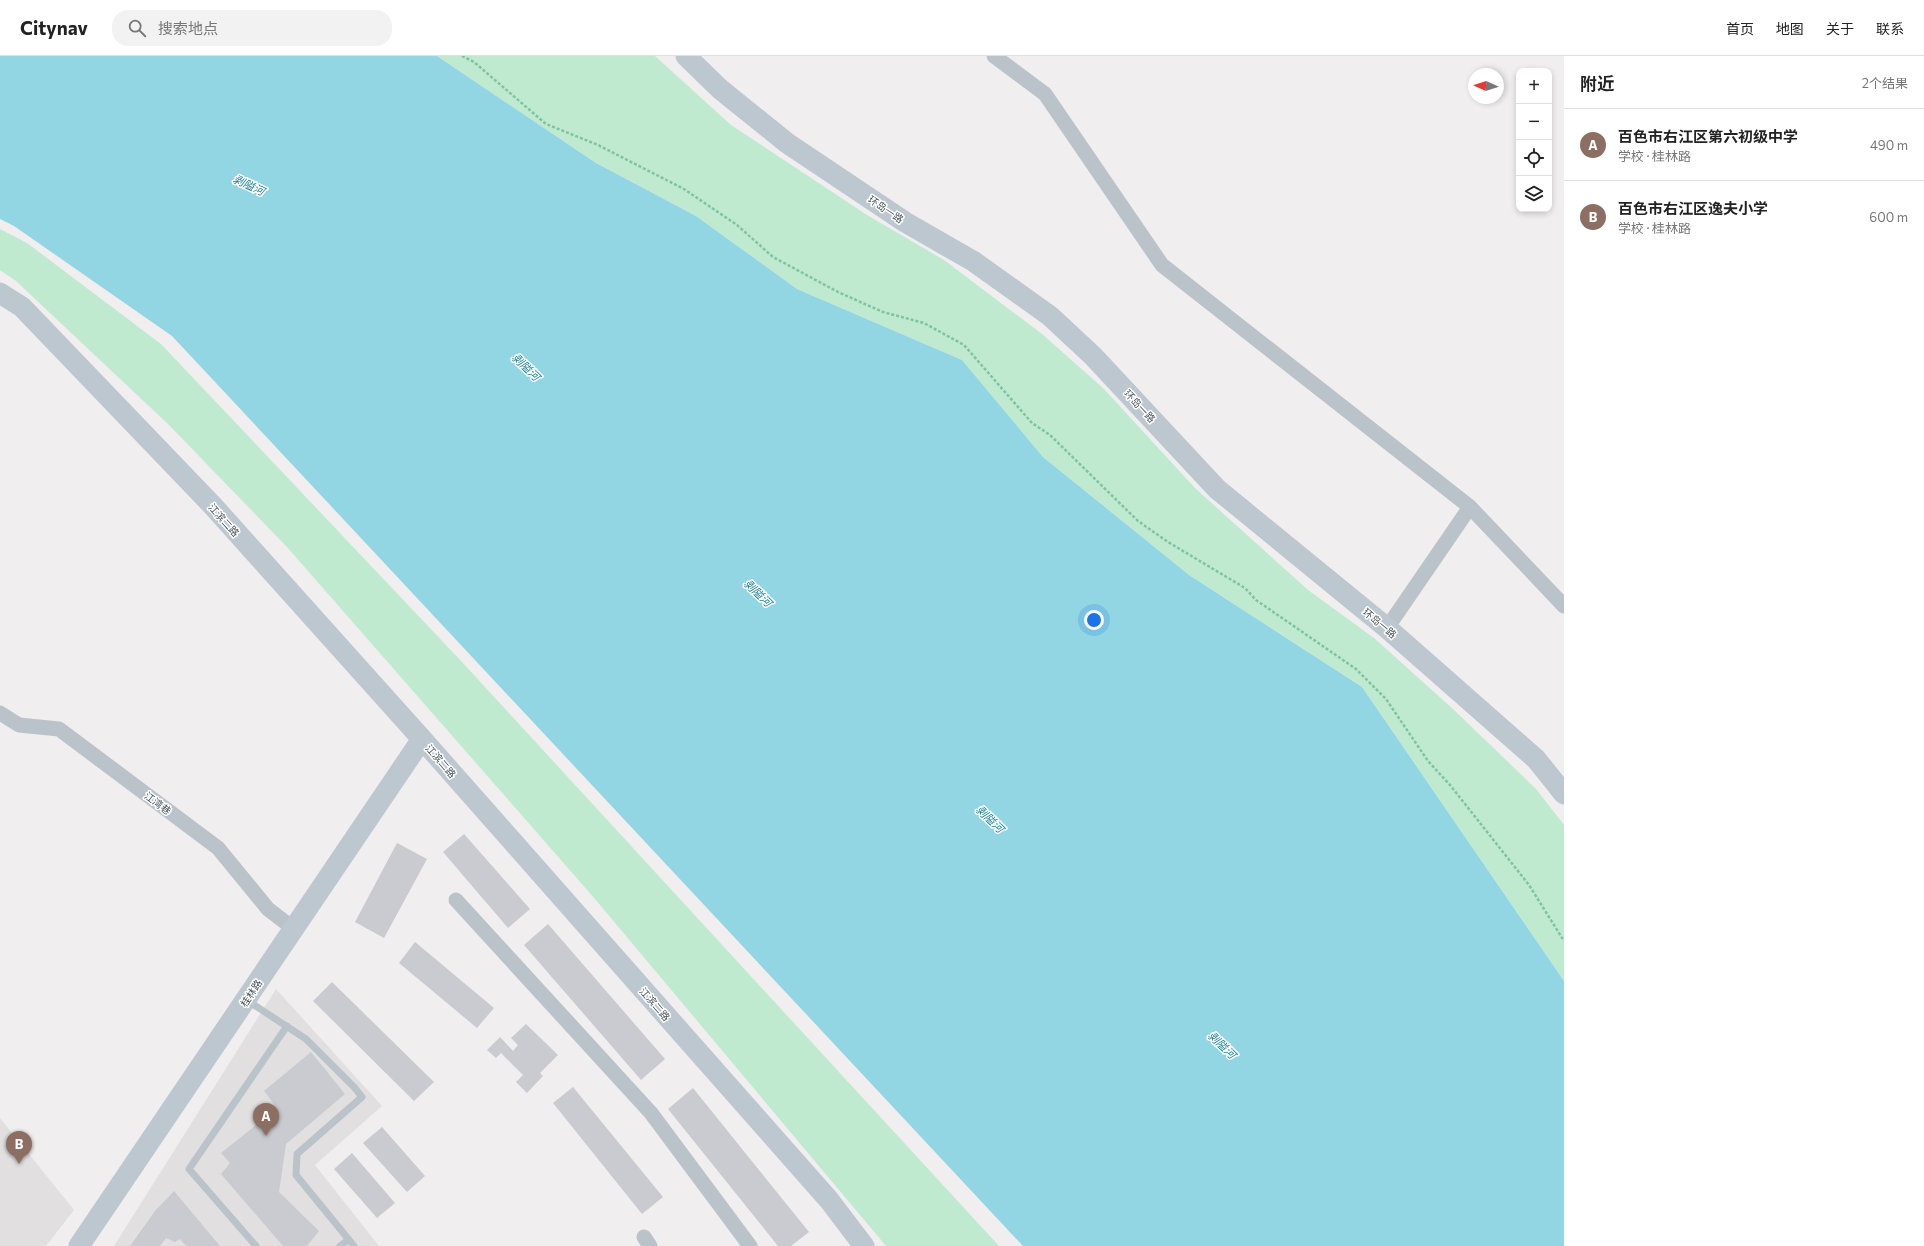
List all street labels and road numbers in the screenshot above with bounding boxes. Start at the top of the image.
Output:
street label: 环岛一路 [866,193,906,225]
street label: 环岛一路 [1122,387,1158,425]
street label: 江滨二路 [206,501,242,539]
street label: 环岛一路 [1361,606,1399,640]
street label: 江滨二路 [423,742,459,780]
street label: 江湾巷 [142,789,174,817]
street label: 桂林路 [238,977,264,1009]
street label: 江滨二路 [637,985,673,1023]

